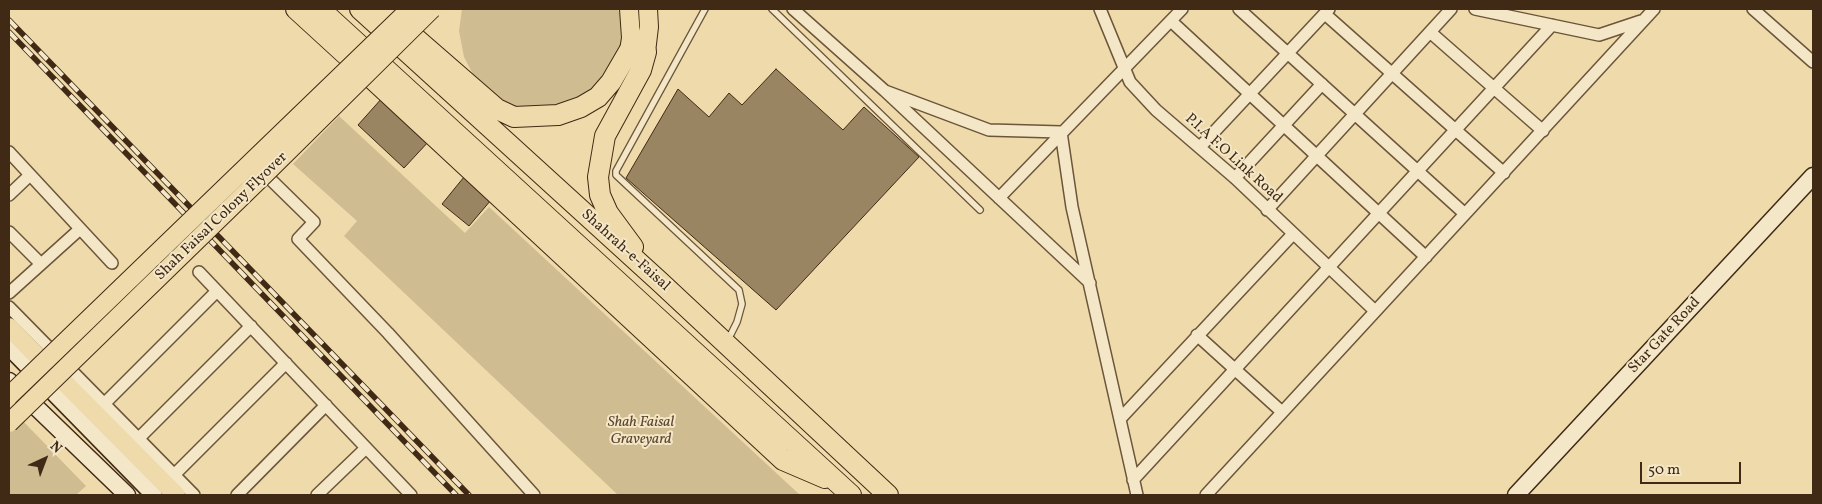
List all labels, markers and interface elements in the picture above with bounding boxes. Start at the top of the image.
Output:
street label: P.I.A F.O Link Road [1181,111,1285,207]
street label: Shah Faisal Colony Flyover [152,149,292,285]
street label: Shahrah-e-Faisal [577,206,673,296]
street label: Star Gate Road [1625,294,1705,378]
park label: Shah Faisal Graveyard [608,414,674,449]
north arrow [20,434,70,484]
text: N [45,437,66,458]
scale bar [1642,452,1743,484]
text: 50 m [1648,460,1680,481]

